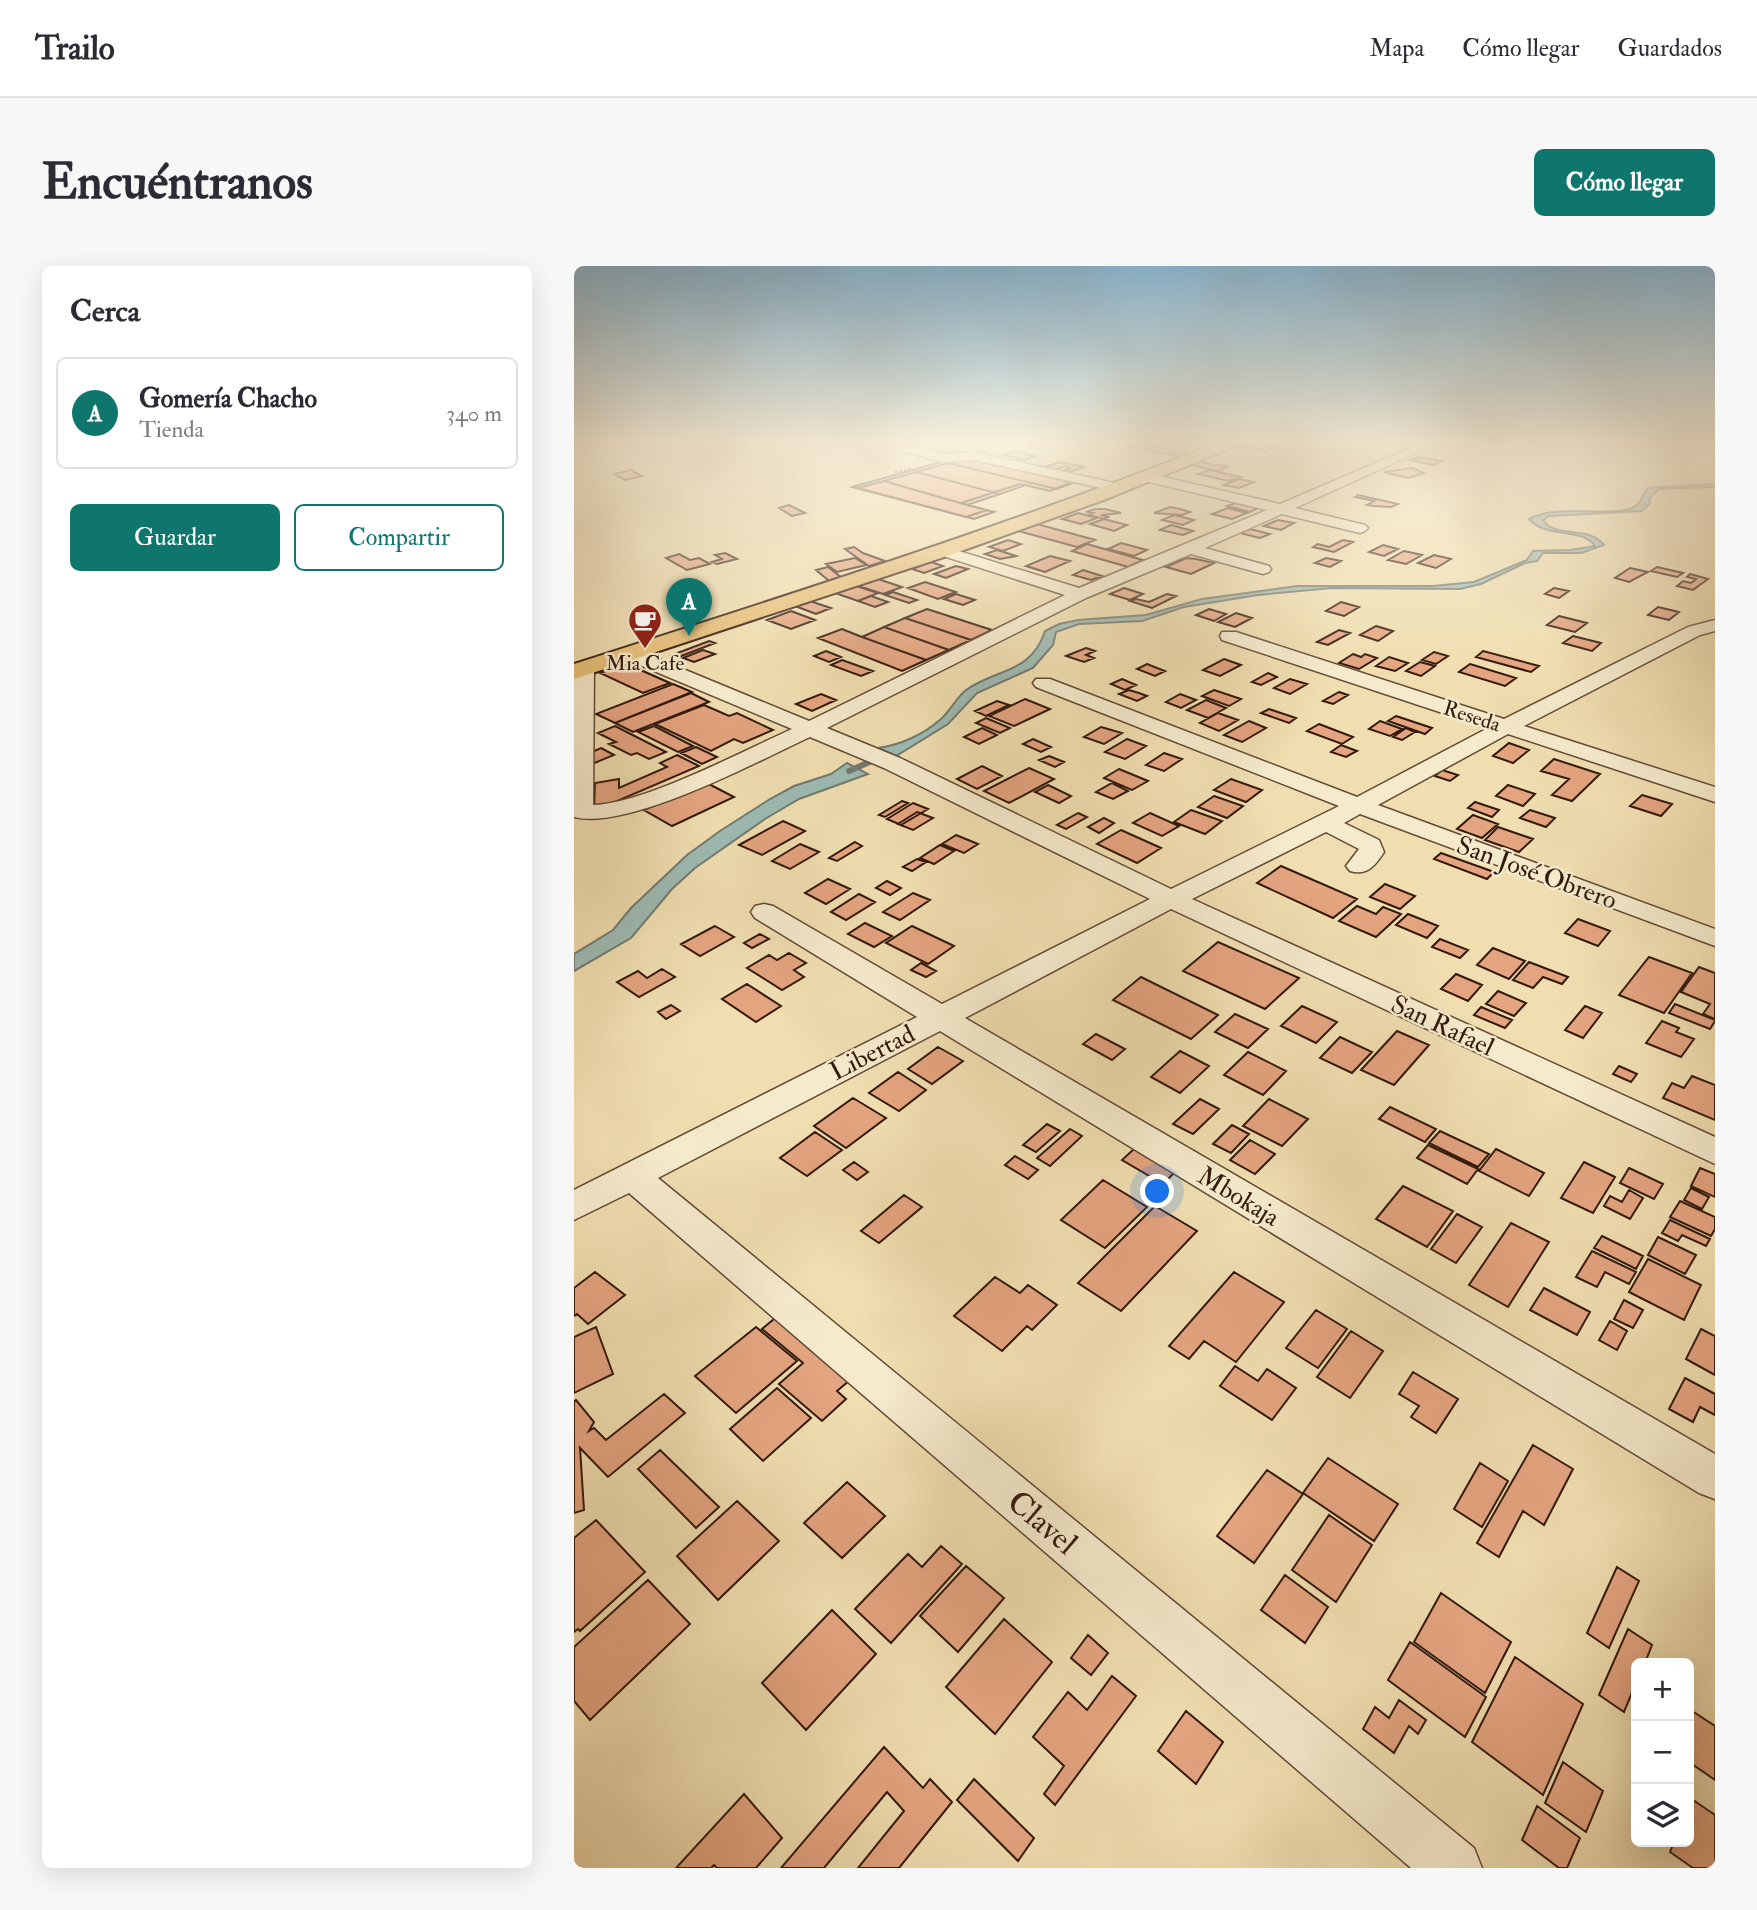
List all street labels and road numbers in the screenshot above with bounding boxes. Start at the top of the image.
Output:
street label: Reseda [1440,695,1504,738]
street label: San José Obrero [1452,829,1621,917]
street label: San Rafael [1386,988,1499,1064]
street label: Libertad [825,1018,920,1088]
street label: Mbokaja [1192,1160,1286,1234]
street label: Clavel [999,1482,1086,1564]

